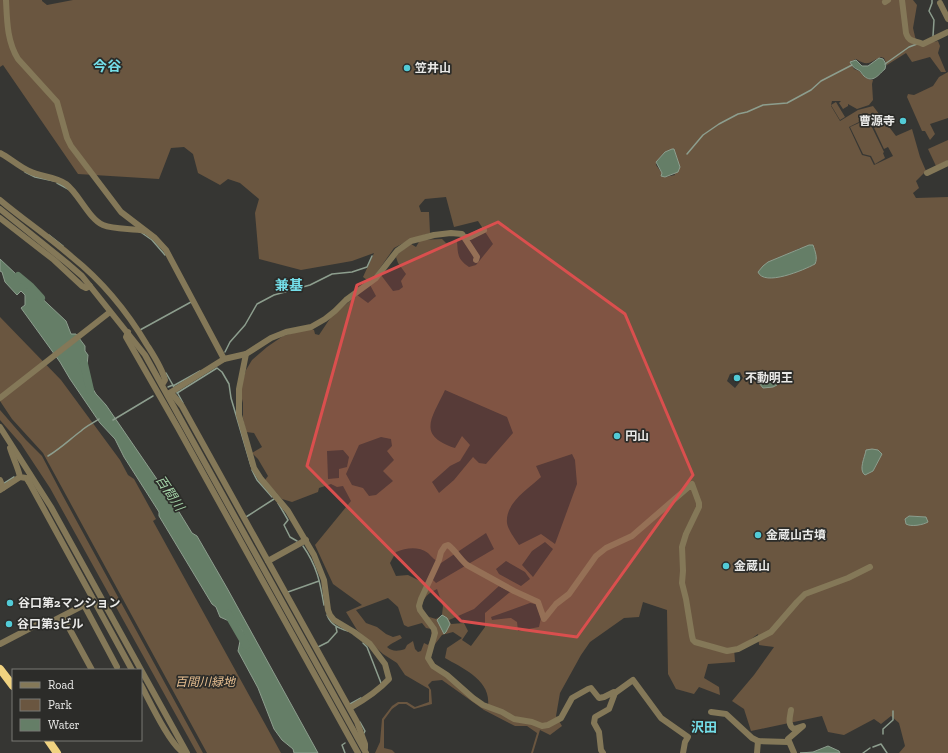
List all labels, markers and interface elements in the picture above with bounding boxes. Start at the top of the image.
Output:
district label: 今谷 [93,58,122,75]
place label: 笠井山 [414,61,451,75]
marker: 笠井山 [402,63,412,73]
place label: 曹源寺 [859,114,895,128]
marker: 曹源寺 [898,116,908,126]
district label: 兼基 [275,277,303,294]
place label: 不動明王 [745,371,793,385]
marker: 不動明王 [732,373,742,383]
place label: 円山 [625,429,649,443]
marker: 円山 [612,431,622,441]
water label: 百間川 [153,473,188,515]
place label: 金蔵山古墳 [766,528,826,542]
marker: 金蔵山古墳 [753,530,763,540]
place label: 金蔵山 [734,559,770,573]
marker: 金蔵山 [721,561,731,571]
place label: 谷口第2マンション [18,596,120,610]
marker: 谷口第2マンション [5,598,15,608]
place label: 谷口第3ビル [17,617,83,631]
marker: 谷口第3ビル [4,619,14,629]
legend [12,669,142,741]
park label: 百間川緑地 [175,675,237,689]
text: Road [48,678,74,692]
text: Park [48,698,73,712]
text: Water [48,718,80,732]
district label: 沢田 [691,720,717,735]

